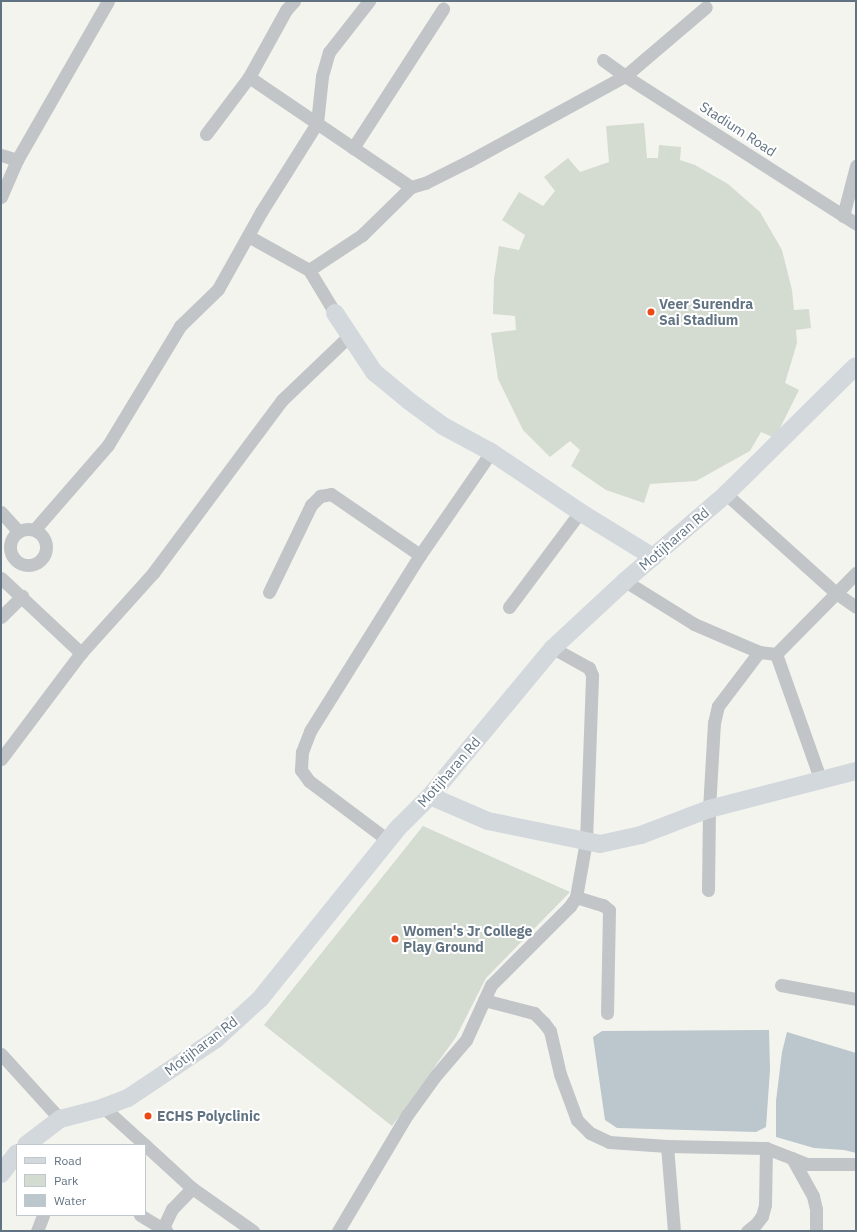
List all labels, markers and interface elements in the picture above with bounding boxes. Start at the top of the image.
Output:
street label: Stadium Road [697,98,779,160]
place label: Veer Surendra Sai Stadium [659,296,753,328]
marker: Veer Surendra Sai Stadium [646,307,656,317]
street label: Motijharan Rd [636,504,712,574]
street label: Motijharan Rd [414,734,484,810]
place label: Women's Jr College Play Ground [403,923,532,956]
marker: Women's Jr College Play Ground [390,934,400,944]
street label: Motijharan Rd [161,1013,241,1079]
place label: ECHS Polyclinic [157,1108,260,1124]
marker: ECHS Polyclinic [142,1110,154,1122]
legend [16,1144,146,1216]
text: Road [54,1153,82,1168]
text: Park [54,1173,78,1188]
text: Water [54,1193,86,1208]

